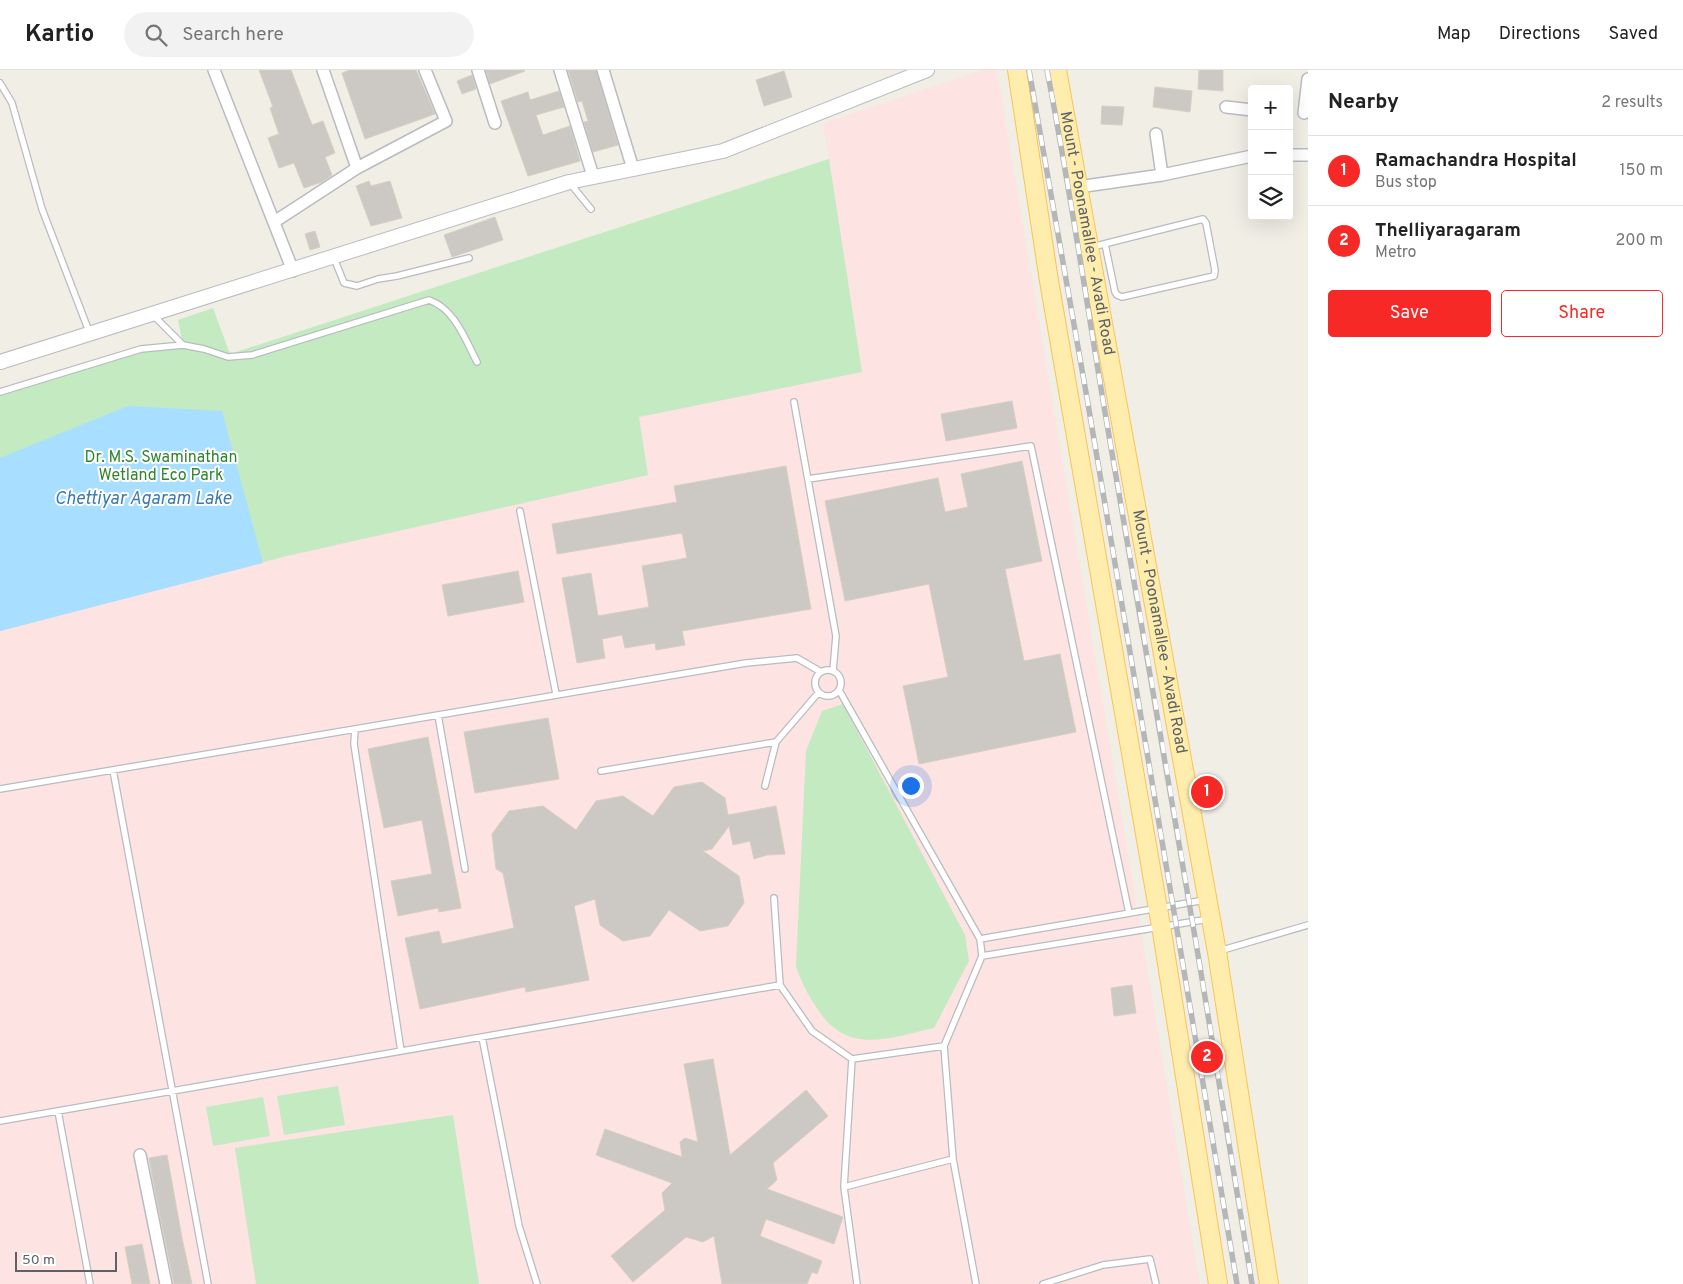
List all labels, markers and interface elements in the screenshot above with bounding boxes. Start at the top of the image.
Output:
search box [124,12,474,57]
text: Kartio [25,20,94,50]
icon: search [142,21,170,49]
text: Search here [182,23,284,47]
text: Map [1437,23,1471,46]
text: Directions [1499,23,1581,46]
text: Saved [1609,23,1658,46]
map controls [1248,85,1293,220]
button: + [1248,85,1293,130]
text: Nearby [1328,89,1399,116]
text: 2 results [1601,93,1663,113]
street label: Mount - Poonamallee - Avadi Road [1055,110,1119,357]
button: − [1248,130,1293,175]
text: Ramachandra Hospital [1375,149,1577,173]
text: 1 [1341,161,1347,181]
text: 150 m [1620,161,1663,181]
text: Bus stop [1375,173,1437,193]
button: layers [1248,175,1293,220]
text: Thelliyaragaram [1375,219,1521,243]
text: 2 [1339,231,1349,251]
text: 200 m [1615,231,1663,251]
text: Metro [1375,243,1417,263]
button: Save [1328,290,1491,337]
button: Share [1501,290,1663,337]
park label: Dr. M.S. Swaminathan Wetland Eco Park [84,448,238,486]
water label: Chettiyar Agaram Lake [55,488,232,511]
street label: Mount - Poonamallee - Avadi Road [1127,508,1191,755]
your location [898,773,924,799]
pin: 1 [1191,773,1223,811]
pin: 2 [1191,1038,1223,1076]
scale bar [15,1249,118,1272]
text: 50 m [22,1252,55,1269]

